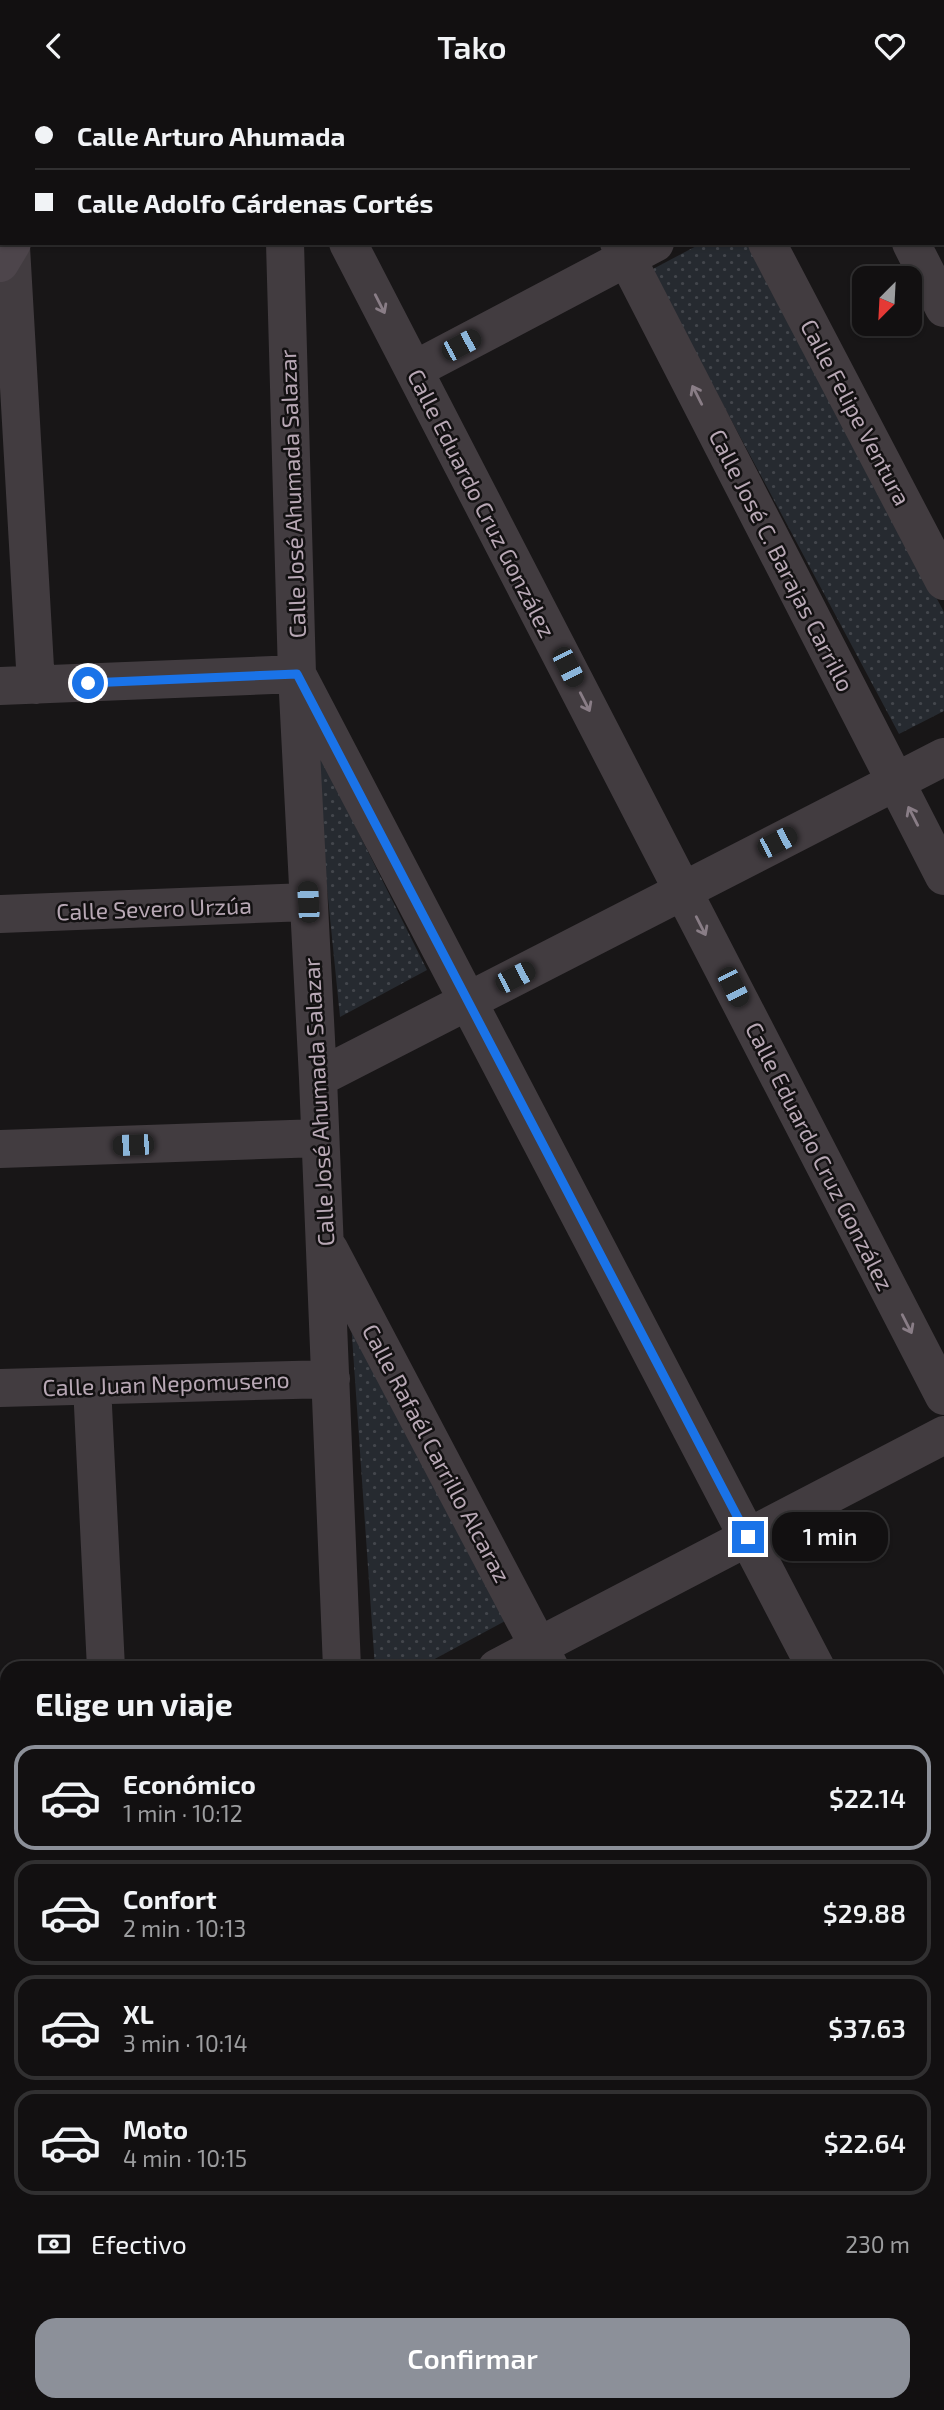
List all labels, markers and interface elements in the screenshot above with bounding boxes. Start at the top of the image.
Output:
icon: back [35,27,73,65]
text: Tako [437,27,507,65]
icon: heart [871,27,909,65]
text: Calle Arturo Ahumada [77,120,345,151]
text: Calle Adolfo Cárdenas Cortés [77,187,433,218]
north arrow [852,266,922,336]
map controls [852,266,922,336]
one-way arrow [373,293,387,314]
street label: Calle Felipe Ventura [795,314,917,510]
car [438,326,485,364]
street label: Calle José Ahumada Salazar [273,349,311,639]
street label: Calle Eduardo Cruz González [402,364,562,642]
one-way arrow [690,385,704,406]
street label: Calle José C. Barajas Carrillo [704,424,860,696]
car [550,644,587,690]
route start [72,667,104,699]
one-way arrow [579,691,593,712]
one-way arrow [905,806,919,827]
car [754,823,801,861]
car [297,880,320,924]
street label: Calle Severo Urzúa [56,891,252,925]
one-way arrow [695,915,709,936]
street label: Calle José Ahumada Salazar [296,957,340,1247]
car [492,958,539,996]
car [715,964,752,1010]
street label: Calle Eduardo Cruz González [740,1017,900,1295]
car [112,1134,155,1156]
one-way arrow [900,1313,914,1334]
street label: Calle Rafaél Carrillo Alcaraz [357,1319,517,1587]
street label: Calle Juan Nepomuseno [42,1365,290,1401]
callout: 1 min [772,1513,888,1561]
route end [732,1521,764,1553]
text: 1 min [803,1522,857,1550]
text: Elige un viaje [35,1684,233,1722]
icon: car [39,1766,102,1829]
text: Económico [123,1768,256,1799]
text: $22.14 [829,1782,906,1813]
text: 1 min · 10:12 [123,1799,243,1827]
icon: car [39,1881,102,1944]
text: Confort [123,1883,217,1914]
text: $29.88 [823,1897,906,1928]
text: 2 min · 10:13 [123,1914,246,1942]
icon: car [39,1996,102,2059]
text: XL [123,1998,154,2029]
text: $37.63 [828,2012,906,2043]
text: 3 min · 10:14 [123,2029,248,2057]
icon: car [39,2111,102,2174]
text: Moto [123,2113,188,2144]
text: $22.64 [824,2127,906,2158]
text: 4 min · 10:15 [123,2144,247,2172]
icon: cash [35,2225,73,2263]
text: Efectivo [91,2228,187,2259]
text: 230 m [845,2230,910,2258]
button: Confirmar [35,2318,910,2398]

